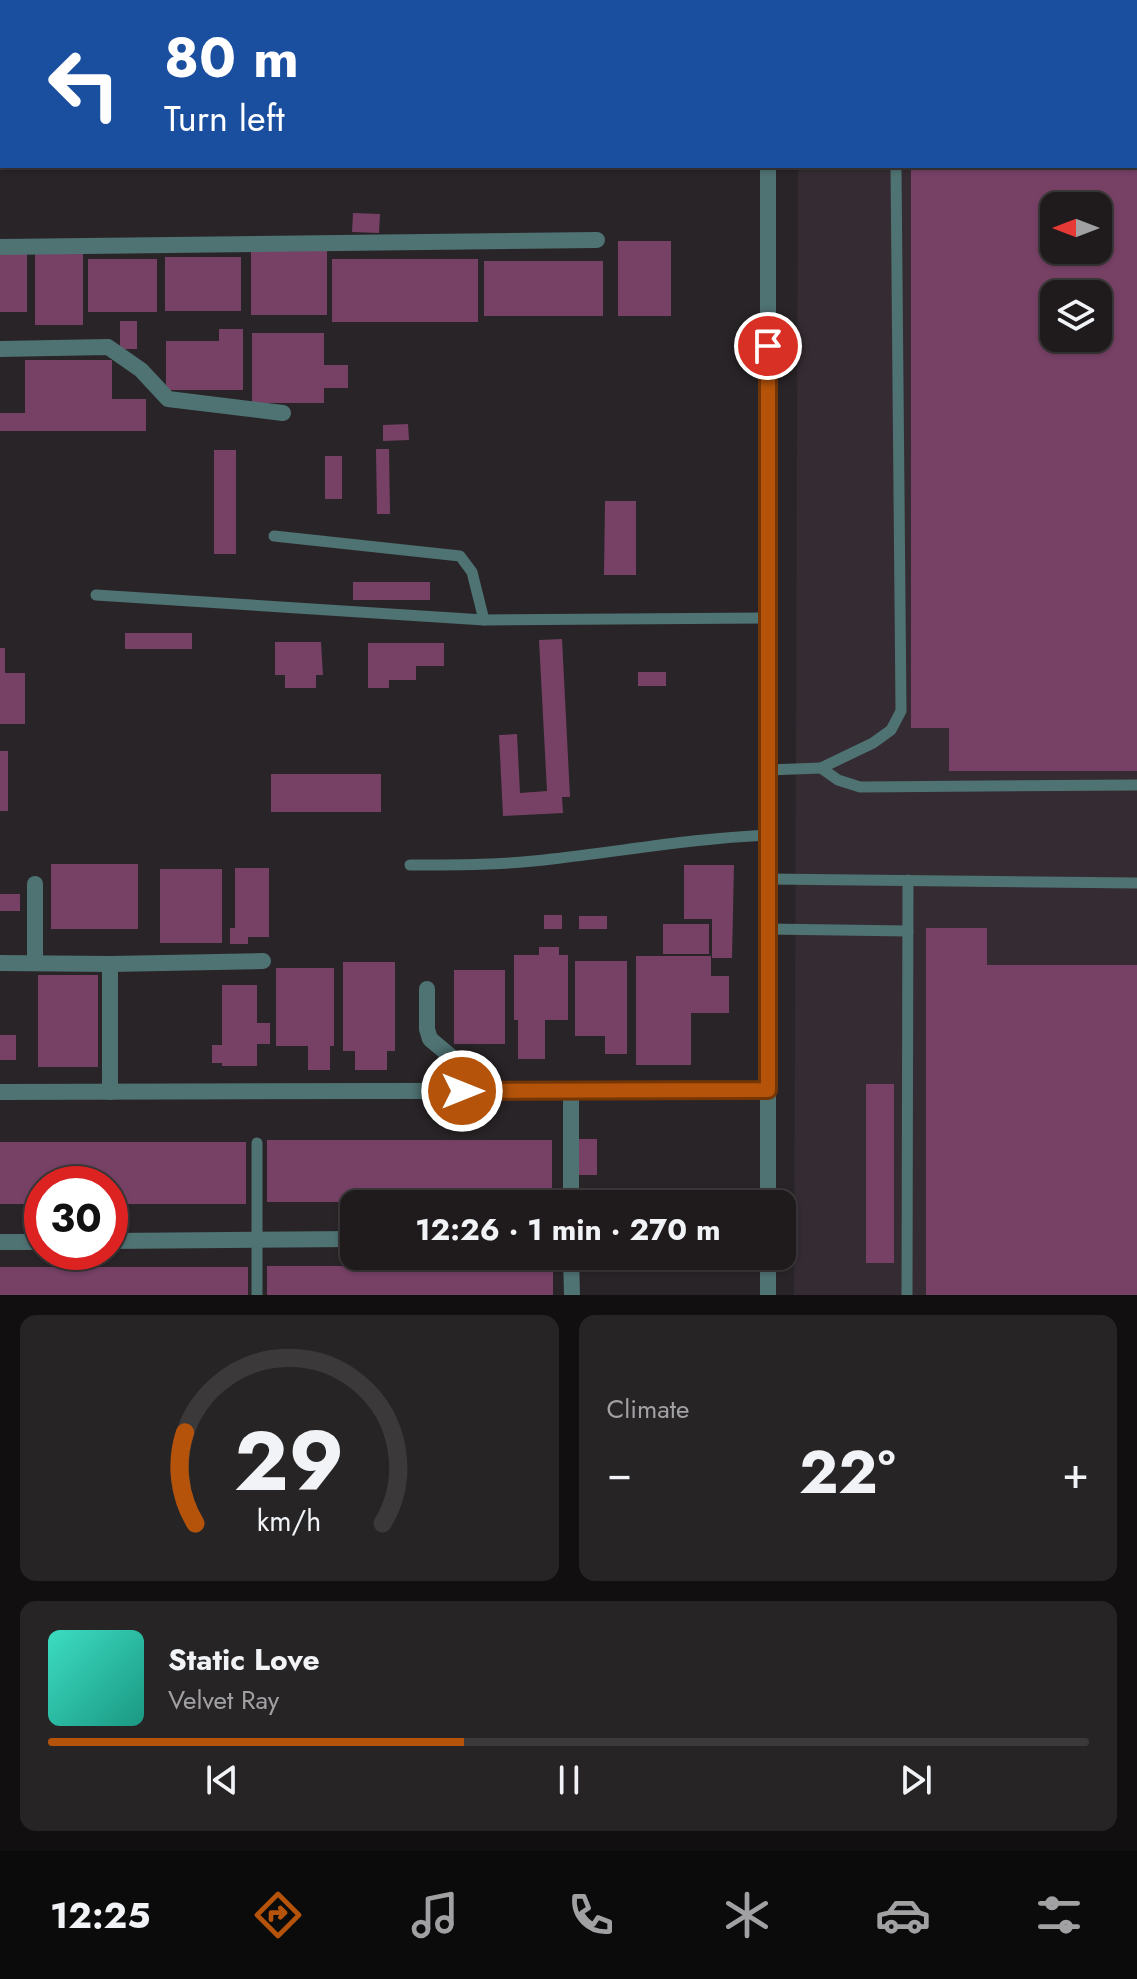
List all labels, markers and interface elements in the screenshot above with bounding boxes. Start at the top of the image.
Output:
text: 80 m [164,17,299,98]
icon: left [32,32,136,136]
text: Turn left [164,92,285,144]
north arrow [1040,192,1112,264]
map controls [1040,192,1112,352]
button: layers [1040,280,1112,352]
pin [734,312,802,380]
icon: arrive [746,324,790,368]
position arrow [420,1049,504,1133]
speed limit sign: 30 [24,1166,128,1270]
text: 12:26 · 1 min · 270 m [415,1208,721,1251]
text: Climate [607,1390,689,1428]
text: 29 [234,1401,344,1521]
text: 22° [799,1429,895,1516]
text: − [607,1441,632,1505]
text: + [1062,1441,1089,1505]
text: km/h [257,1500,322,1542]
text: Static Love [168,1638,320,1681]
text: Velvet Ray [168,1681,279,1719]
icon: previous [200,1758,244,1802]
icon: pause [547,1758,591,1802]
icon: next [894,1758,938,1802]
icon: directions [250,1887,306,1943]
icon: music [407,1887,463,1943]
icon: phone [563,1887,619,1943]
icon: climate [719,1887,775,1943]
icon: car [875,1887,931,1943]
icon: filters [1031,1887,1087,1943]
text: 12:25 [50,1889,150,1941]

